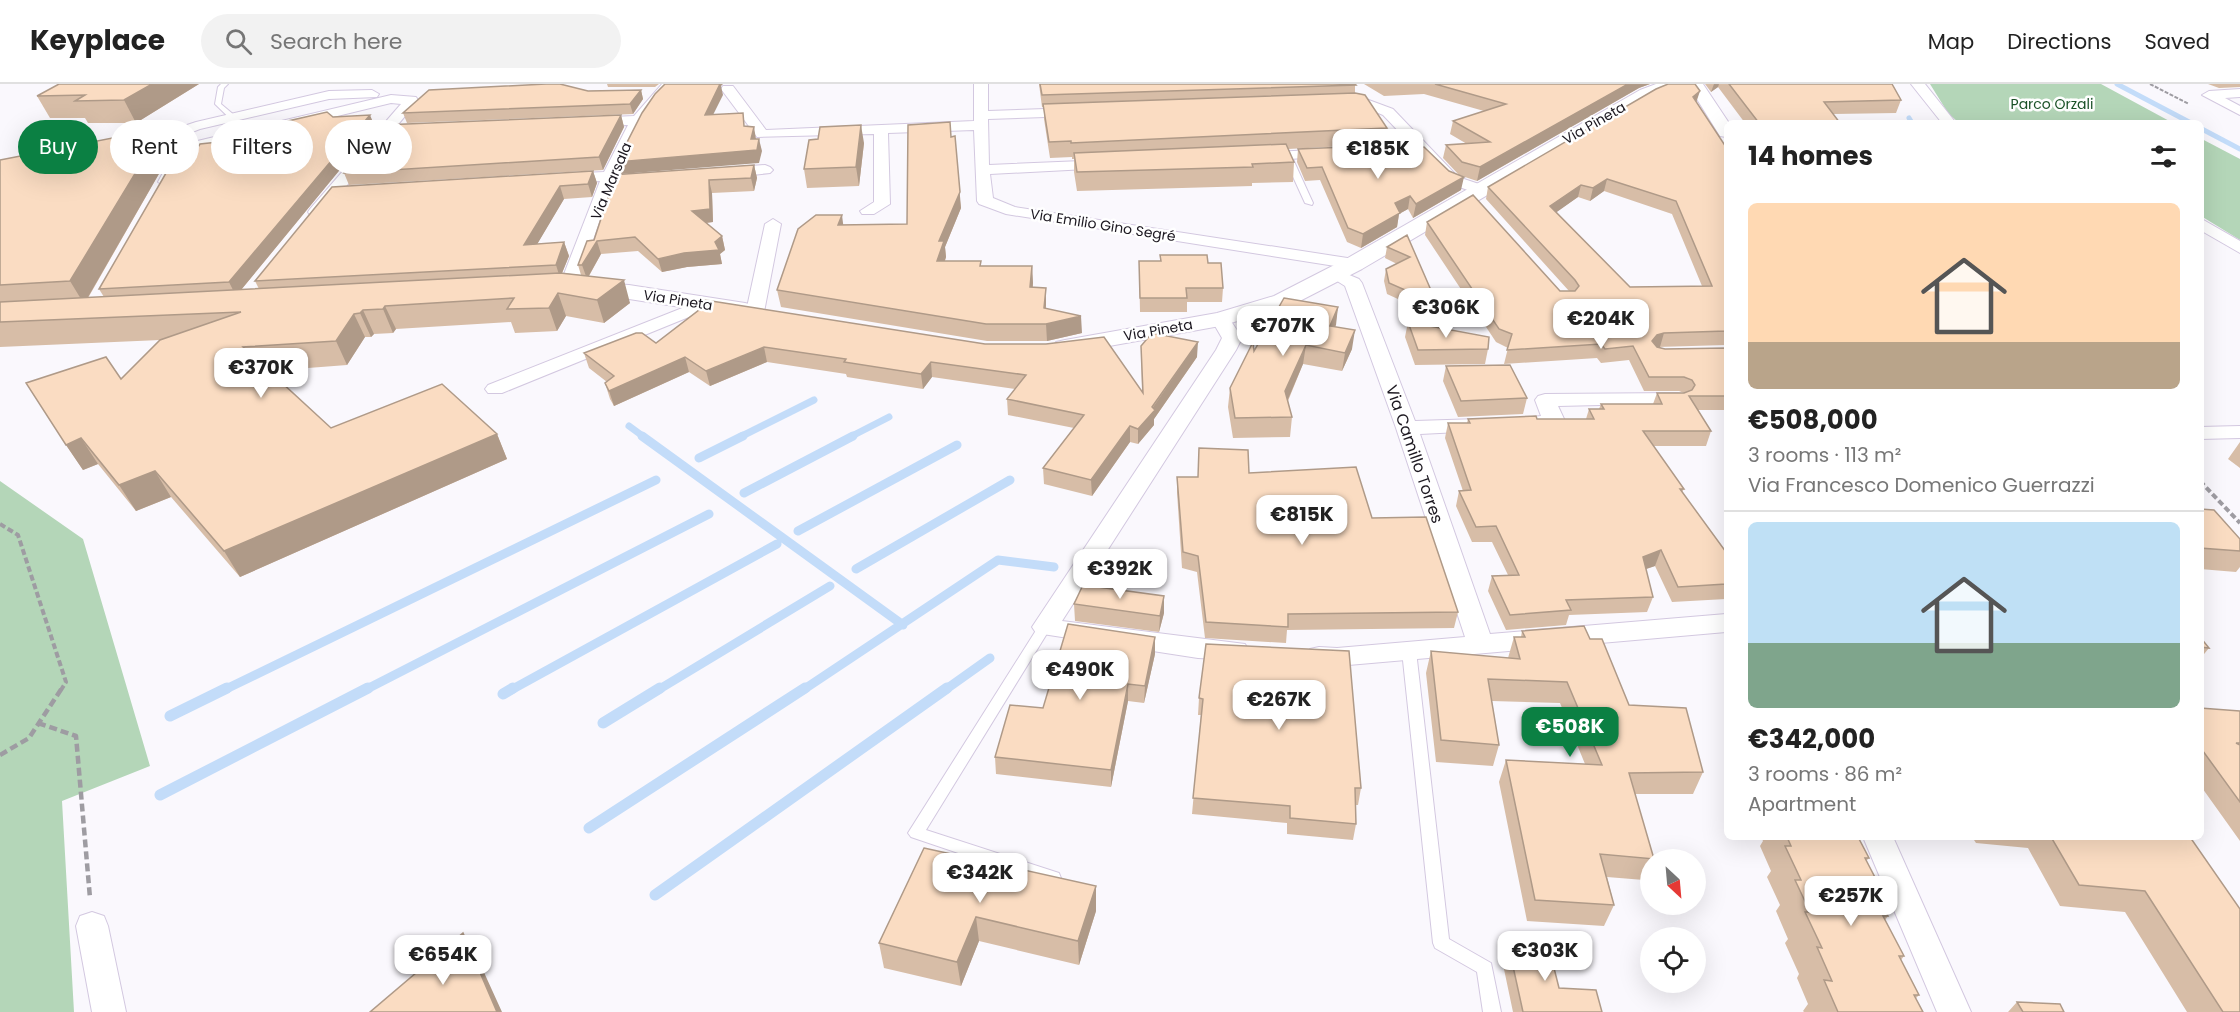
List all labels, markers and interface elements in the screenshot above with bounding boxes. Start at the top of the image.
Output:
search box [201,14,621,68]
text: Keyplace [30,21,165,60]
icon: search [222,25,255,58]
text: Search here [270,26,402,57]
text: Map [1928,27,1974,56]
text: Directions [2007,27,2111,56]
text: Saved [2144,27,2210,56]
park label: Parco Orzali [2011,94,2093,114]
street label: Via Pineta [1559,97,1629,149]
chip: Buy [18,120,98,174]
chip: Rent [110,120,199,174]
chip: Filters [211,120,313,174]
chip: New [325,120,412,174]
pin: €185K [1336,129,1420,180]
text: €185K [1346,134,1410,162]
text: 14 homes [1748,138,1873,174]
street label: Via Marsala [586,139,636,223]
icon: filters [2147,140,2180,173]
street label: Via Emilio Gino Segré [1029,204,1177,246]
icon: home [1910,242,2018,350]
street label: Via Pineta [642,285,714,315]
pin: €306K [1404,288,1488,339]
text: €306K [1412,293,1480,321]
pin: €204K [1559,299,1643,350]
text: €204K [1567,304,1635,332]
pin: €707K [1241,306,1325,357]
text: €707K [1251,311,1315,339]
street label: Via Pineta [1122,314,1194,346]
pin: €370K [219,348,303,399]
text: €370K [228,353,294,381]
street label: Via Camillo Torres [1380,382,1449,526]
text: €508,000 [1748,402,1878,438]
text: 3 rooms · 113 m² [1748,441,1901,469]
text: Via Francesco Domenico Guerrazzi [1748,471,2095,499]
pin: €815K [1260,495,1344,546]
text: €815K [1270,500,1334,528]
pin: €392K [1078,549,1162,600]
text: €392K [1087,554,1153,582]
icon: home [1910,561,2018,669]
pin: €490K [1038,650,1122,701]
text: €490K [1046,655,1114,683]
pin: €267K [1237,680,1321,731]
text: €267K [1247,685,1311,713]
pin: €508K [1528,707,1612,758]
text: €508K [1536,712,1604,740]
text: €342,000 [1748,721,1875,757]
text: 3 rooms · 86 m² [1748,760,1902,788]
text: Apartment [1748,790,1856,818]
north arrow [1640,849,1706,915]
map controls [1640,849,1706,993]
pin: €342K [938,853,1022,904]
text: €342K [947,858,1013,886]
pin: €257K [1809,876,1893,927]
text: €257K [1819,881,1883,909]
button: locate [1640,927,1706,993]
pin: €303K [1503,931,1587,982]
pin: €654K [401,935,485,986]
text: €303K [1511,936,1579,964]
text: €654K [408,940,478,968]

